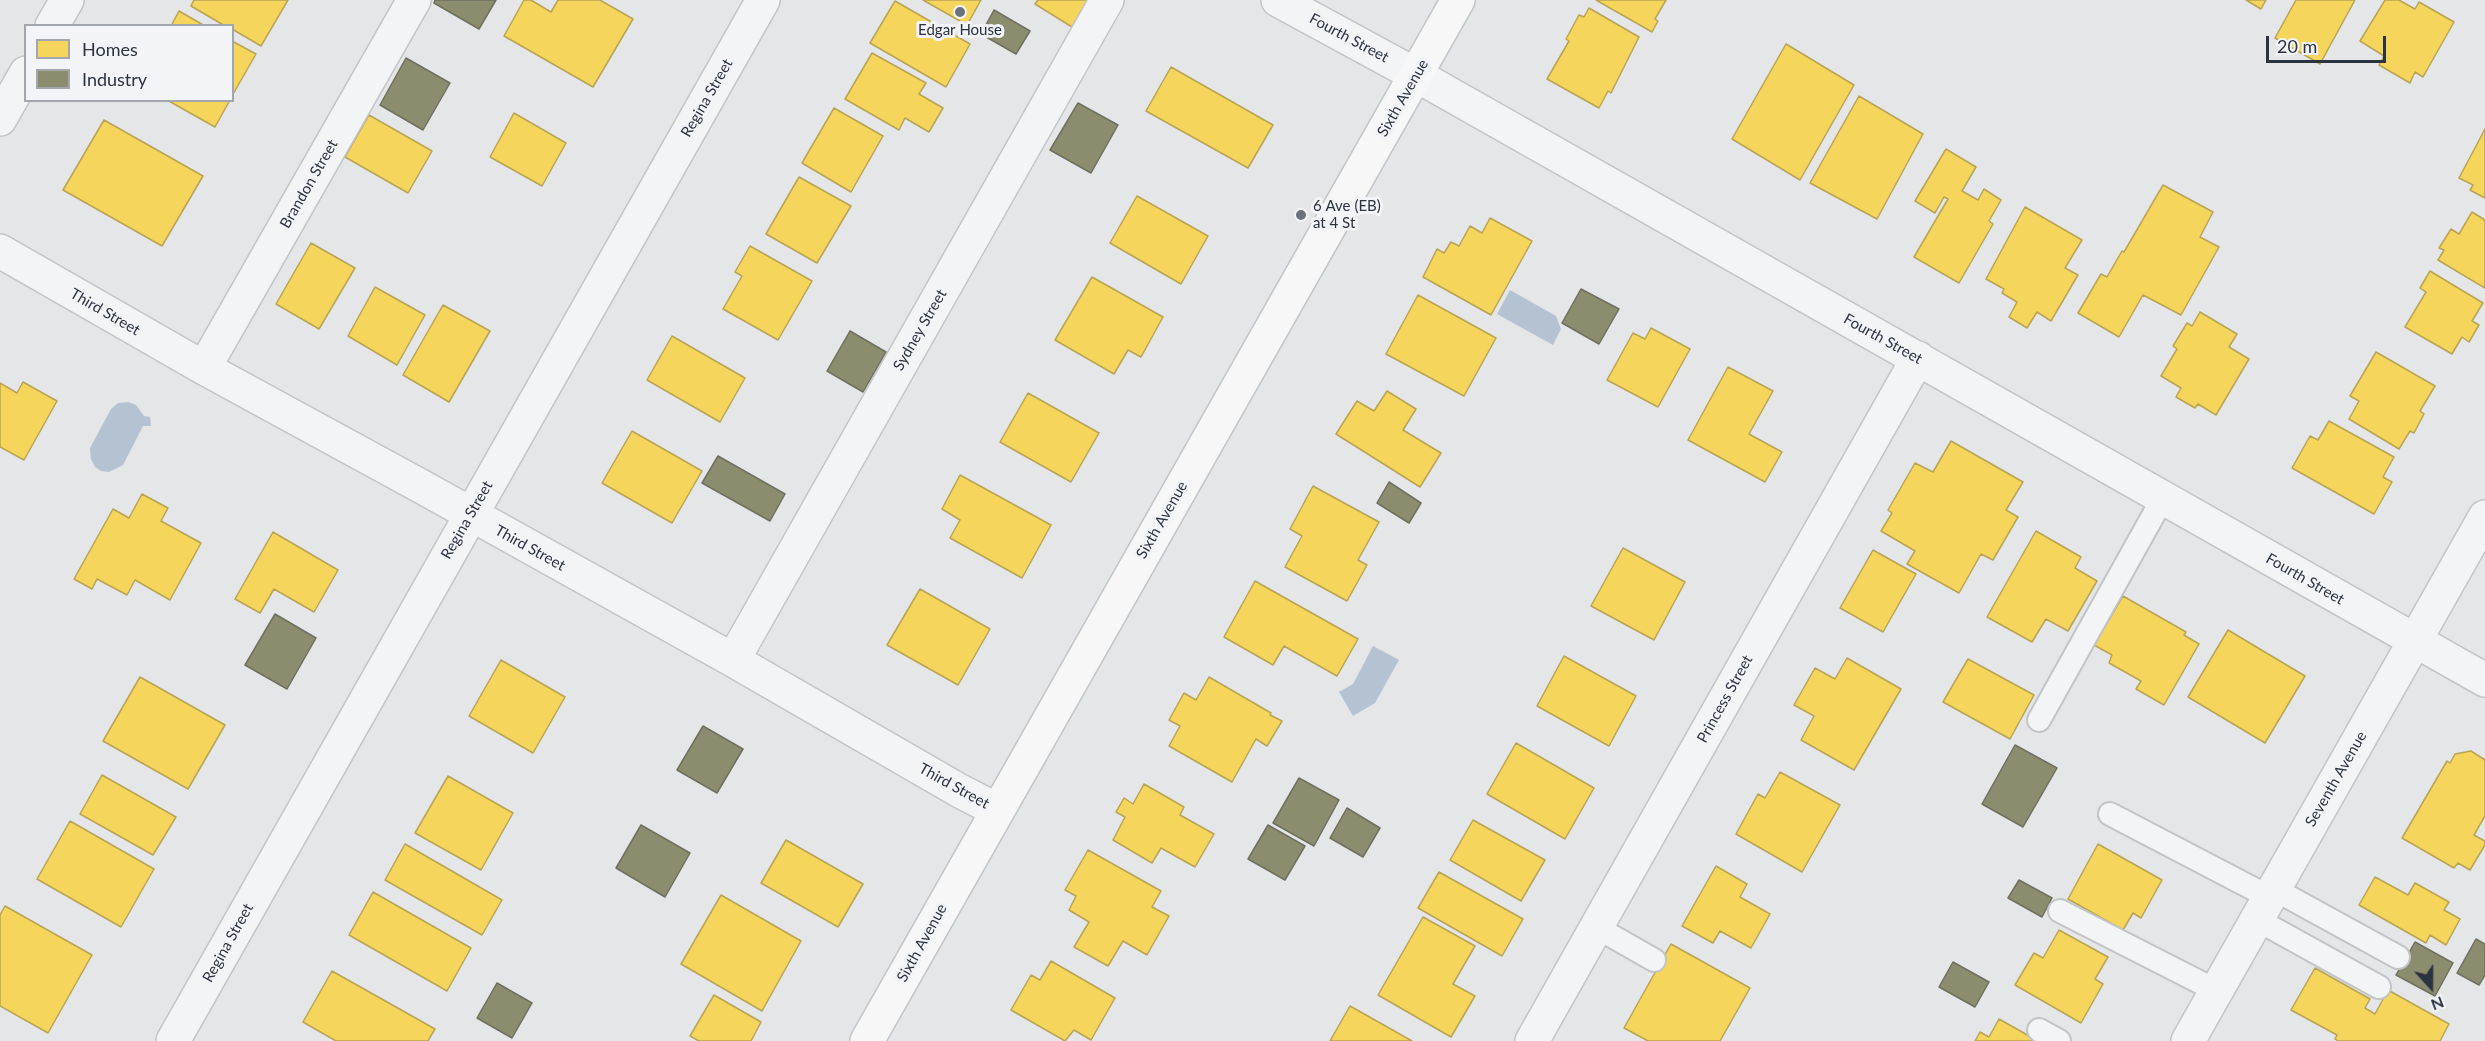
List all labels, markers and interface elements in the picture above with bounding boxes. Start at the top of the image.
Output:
marker: Edgar House [953,5,967,19]
street label: Fourth Street [1306,10,1392,66]
place label: Edgar House [918,21,1002,39]
legend [24,24,234,102]
scale bar [2269,24,2389,62]
text: 20 m [2277,35,2317,57]
text: Homes [82,38,138,60]
street label: Regina Street [677,56,737,140]
street label: Sixth Avenue [1374,56,1432,140]
text: Industry [82,68,147,90]
street label: Brandon Street [276,136,342,232]
place label: 6 Ave (EB) at 4 St [1313,197,1381,232]
marker: 6 Ave (EB) at 4 St [1294,208,1308,222]
street label: Third Street [67,285,143,339]
street label: Sydney Street [889,286,951,374]
street label: Fourth Street [1840,310,1926,368]
street label: Regina Street [437,478,497,562]
street label: Sixth Avenue [1133,478,1191,562]
street label: Third Street [492,521,568,575]
street label: Fourth Street [2263,549,2347,609]
street label: Princess Street [1693,652,1757,746]
street label: Seventh Avenue [2302,728,2370,830]
street label: Third Street [916,759,992,813]
street label: Regina Street [199,900,257,986]
street label: Sixth Avenue [893,901,951,985]
north arrow [2401,957,2461,1017]
text: N [2428,993,2447,1015]

